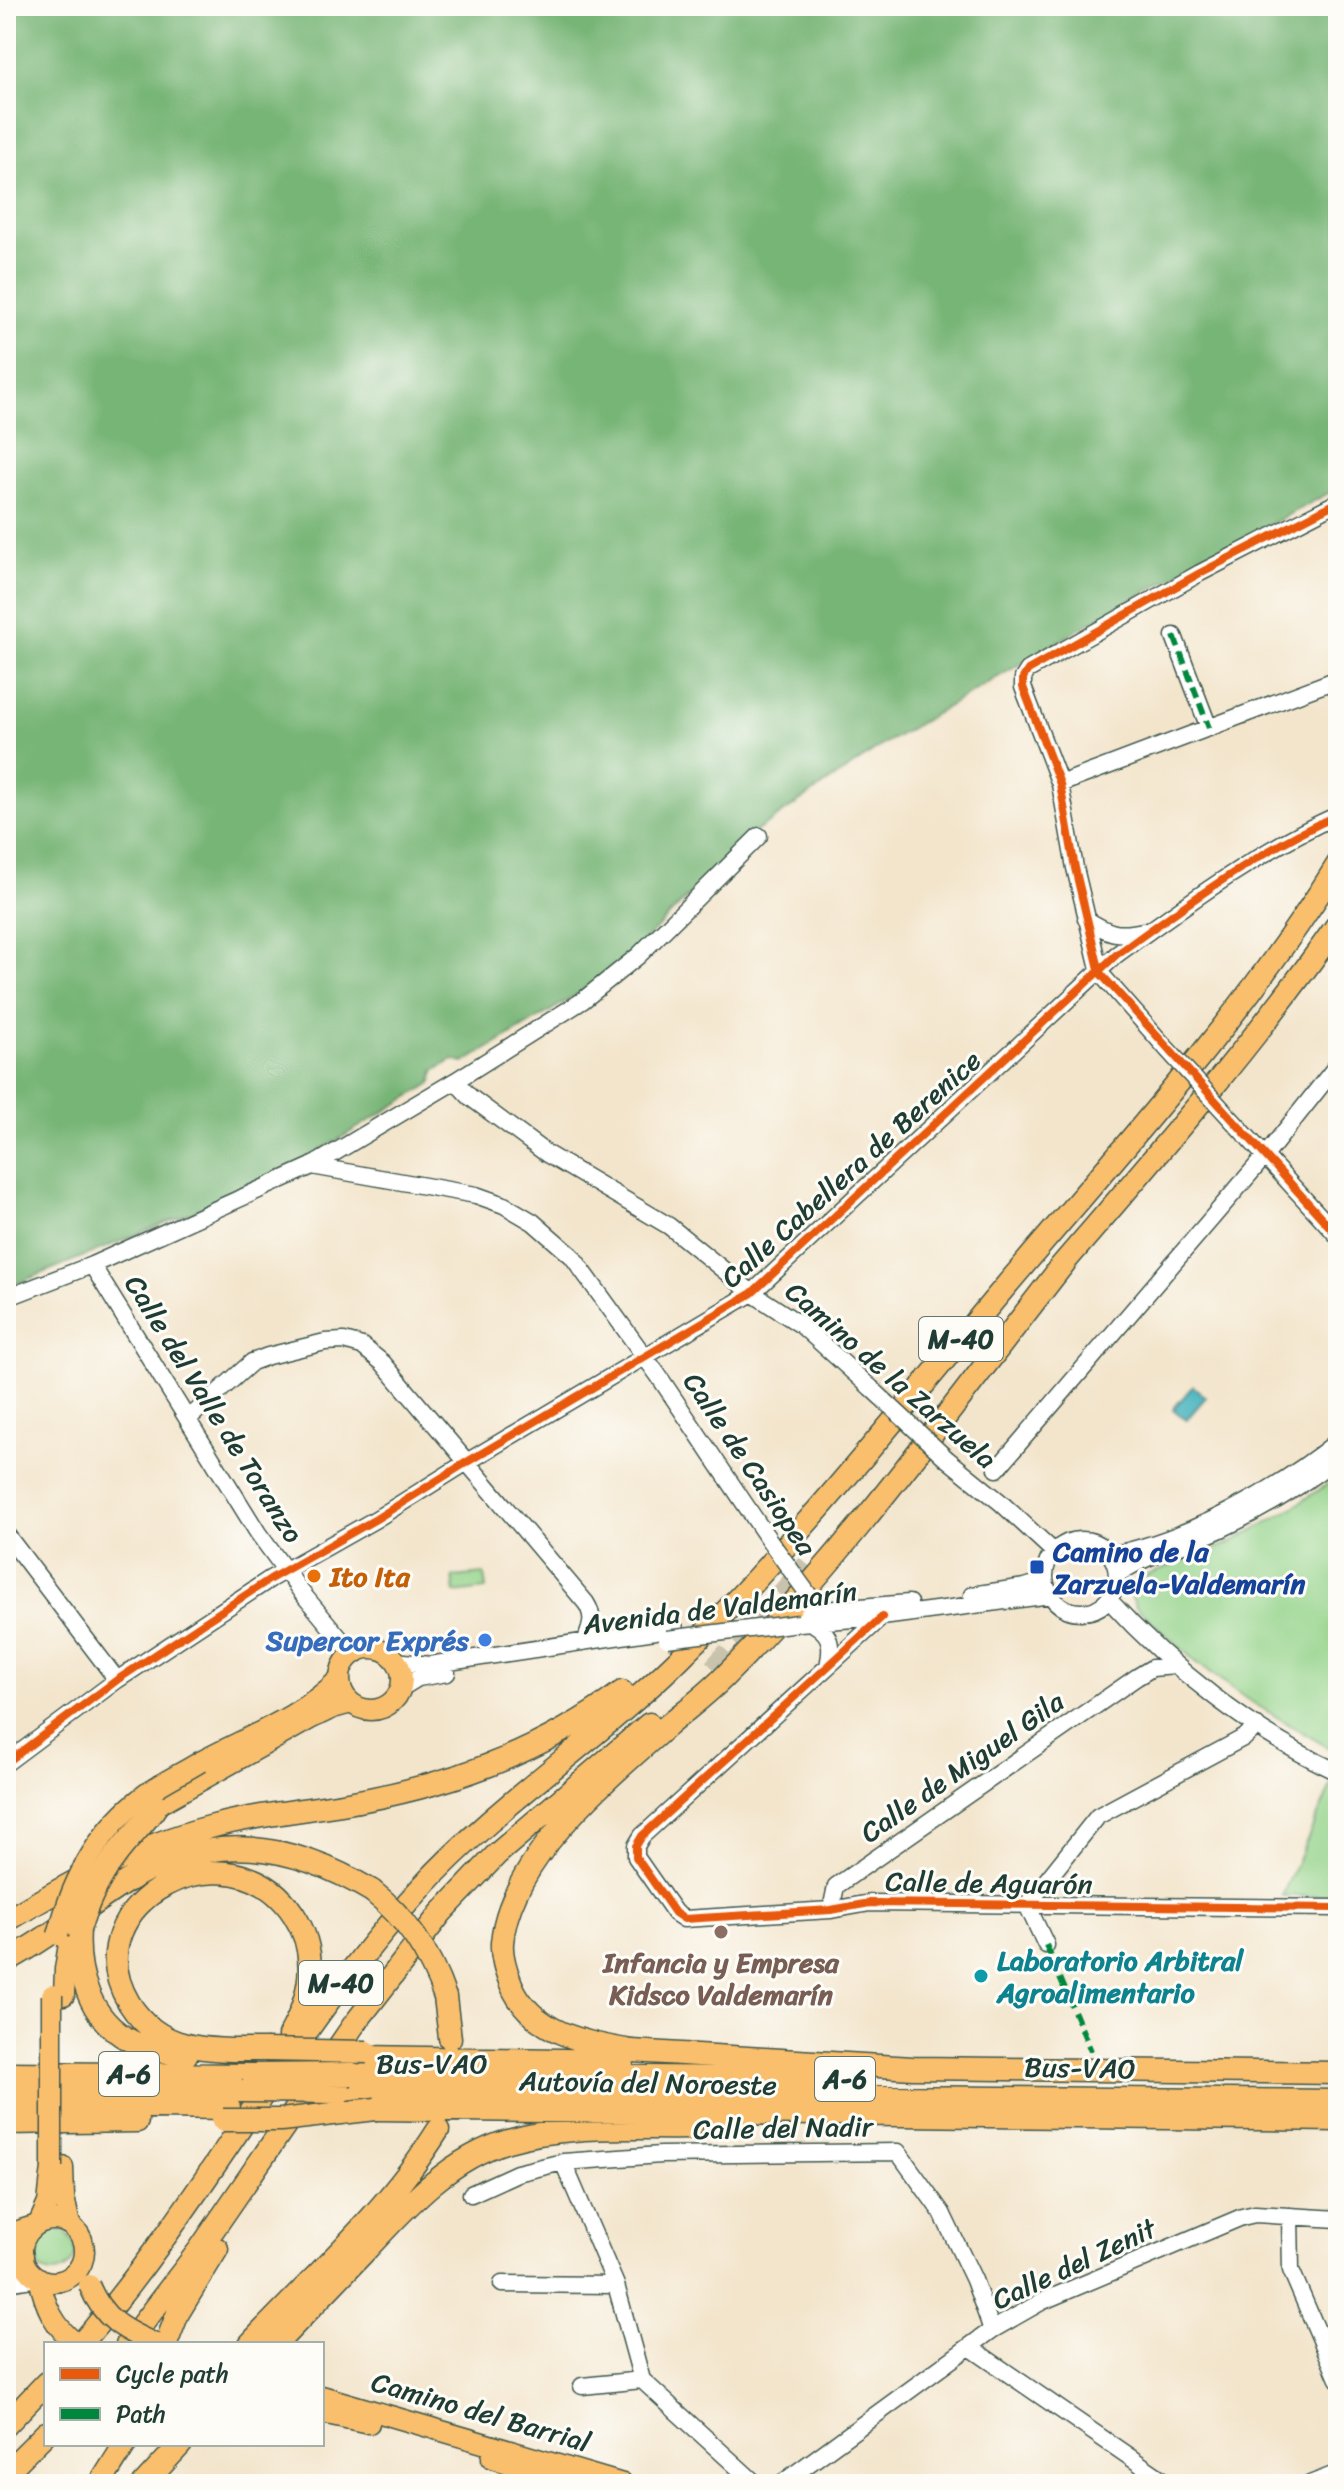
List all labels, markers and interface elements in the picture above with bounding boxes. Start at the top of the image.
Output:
street label: Calle Cabellera de Berenice [709,1038,993,1300]
street label: Calle del Valle de Toranzo [111,1265,317,1553]
street label: Camino de la Zarzuela [774,1269,1008,1481]
road number: M-40 [919,1317,1003,1361]
street label: Calle de Casiopea [670,1362,831,1567]
place label: Camino de la Zarzuela-Valdemarín [1052,1527,1306,1608]
place label: Ito Ita [328,1552,411,1601]
marker: Camino de la Zarzuela-Valdemarín [1028,1558,1046,1576]
marker: Ito Ita [305,1567,323,1585]
street label: Avenida de Valdemarín [579,1567,860,1649]
place label: Supercor Exprés [265,1616,470,1665]
marker: Supercor Exprés [476,1631,494,1649]
street label: Calle de Miguel Gila [849,1677,1075,1856]
street label: Calle de Aguarón [885,1857,1093,1909]
marker: Infancia y Empresa Kidsco Valdemarín [712,1923,730,1941]
place label: Laboratorio Arbitral Agroalimentario [996,1936,1244,2017]
place label: Infancia y Empresa Kidsco Valdemarín [601,1938,840,2019]
road number: M-40 [299,1961,383,2005]
marker: Laboratorio Arbitral Agroalimentario [972,1967,990,1985]
street label: Bus-VAO [376,2039,488,2088]
street label: Bus-VAO [1024,2043,1136,2093]
road number: A-6 [99,2052,159,2096]
street label: Autovía del Noroeste [518,2056,777,2110]
road number: A-6 [815,2057,875,2101]
street label: Calle del Nadir [693,2102,875,2154]
street label: Calle del Zenit [984,2204,1166,2323]
legend [44,2342,324,2446]
text: Cycle path [116,2353,229,2395]
street label: Camino del Barrial [366,2357,597,2467]
text: Path [116,2393,166,2435]

